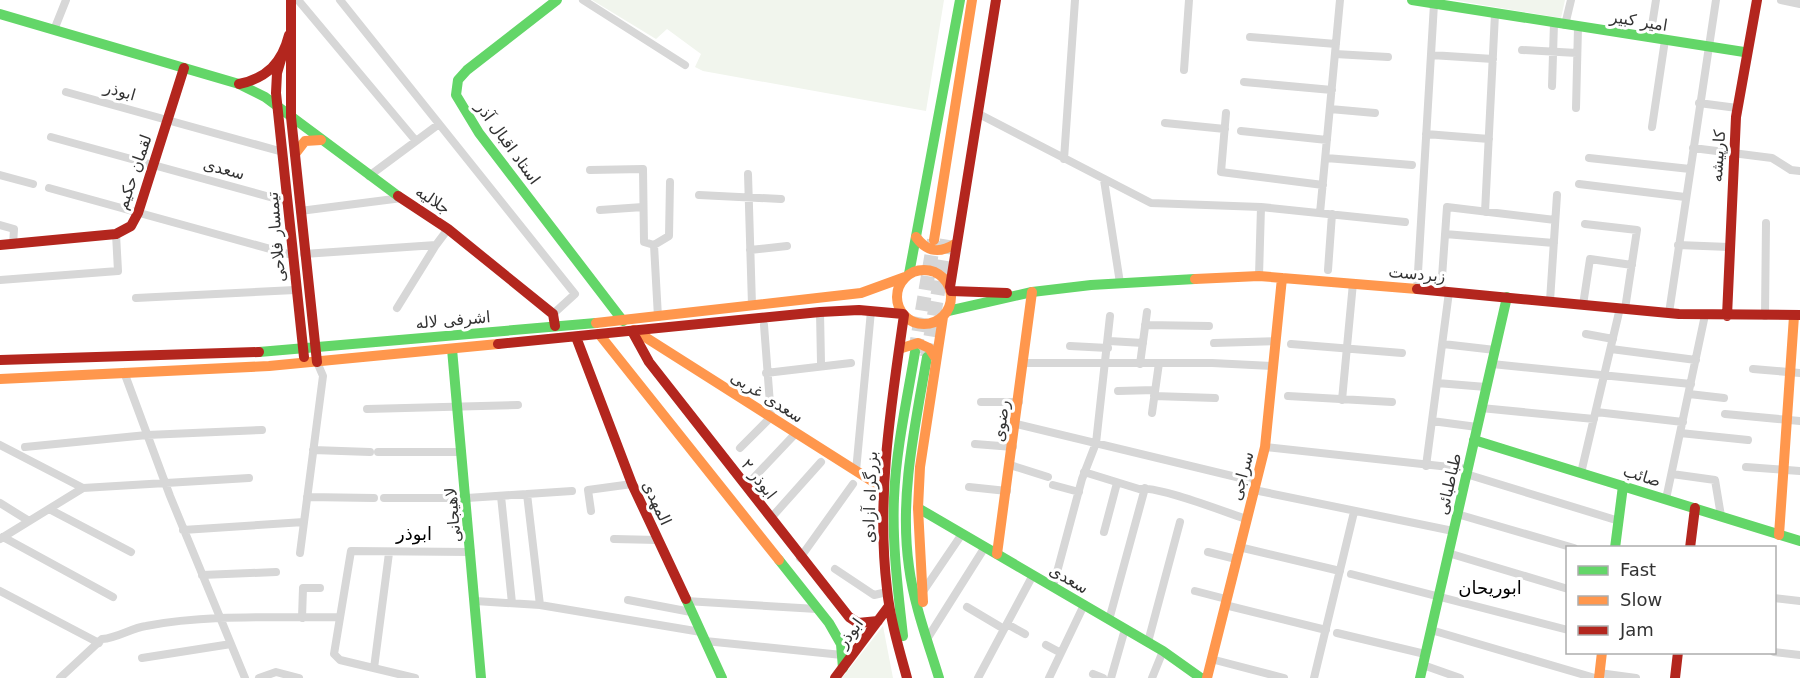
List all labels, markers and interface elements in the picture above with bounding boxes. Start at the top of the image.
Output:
street label: امیر کبیر [1608,7,1669,36]
street label: ابوذر [101,77,138,106]
street label: استاد اقبال آذر [470,97,544,189]
street label: کارپیشه [1707,129,1730,183]
street label: لقمان حکیم [112,132,156,212]
street label: سعدی [201,154,247,184]
street label: جلالیه [412,182,454,218]
street label: تیمسار فلاحی [263,191,290,283]
street label: زبردست [1388,262,1446,287]
street label: اشرفی لاله [415,307,491,334]
street label: سعدی غربی [727,367,807,428]
street label: رضوی [989,399,1014,443]
street label: سراجی [1226,449,1259,503]
street label: بزرگراه آزادی [859,451,882,543]
street label: طباطبائی [1433,451,1465,517]
street label: ابوذر ۲ [737,455,781,503]
street label: صائب [1621,461,1663,491]
street label: المهدی [638,478,676,529]
street label: لاهیجانی [441,487,465,543]
district label: ابوذر [395,523,432,545]
legend [1566,546,1776,654]
text: Fast [1620,559,1656,580]
street label: سعدی [1046,560,1092,598]
district label: ابوریحان [1458,577,1522,599]
text: Slow [1620,589,1662,610]
street label: ابوذر [832,614,868,653]
text: Jam [1619,619,1654,640]

